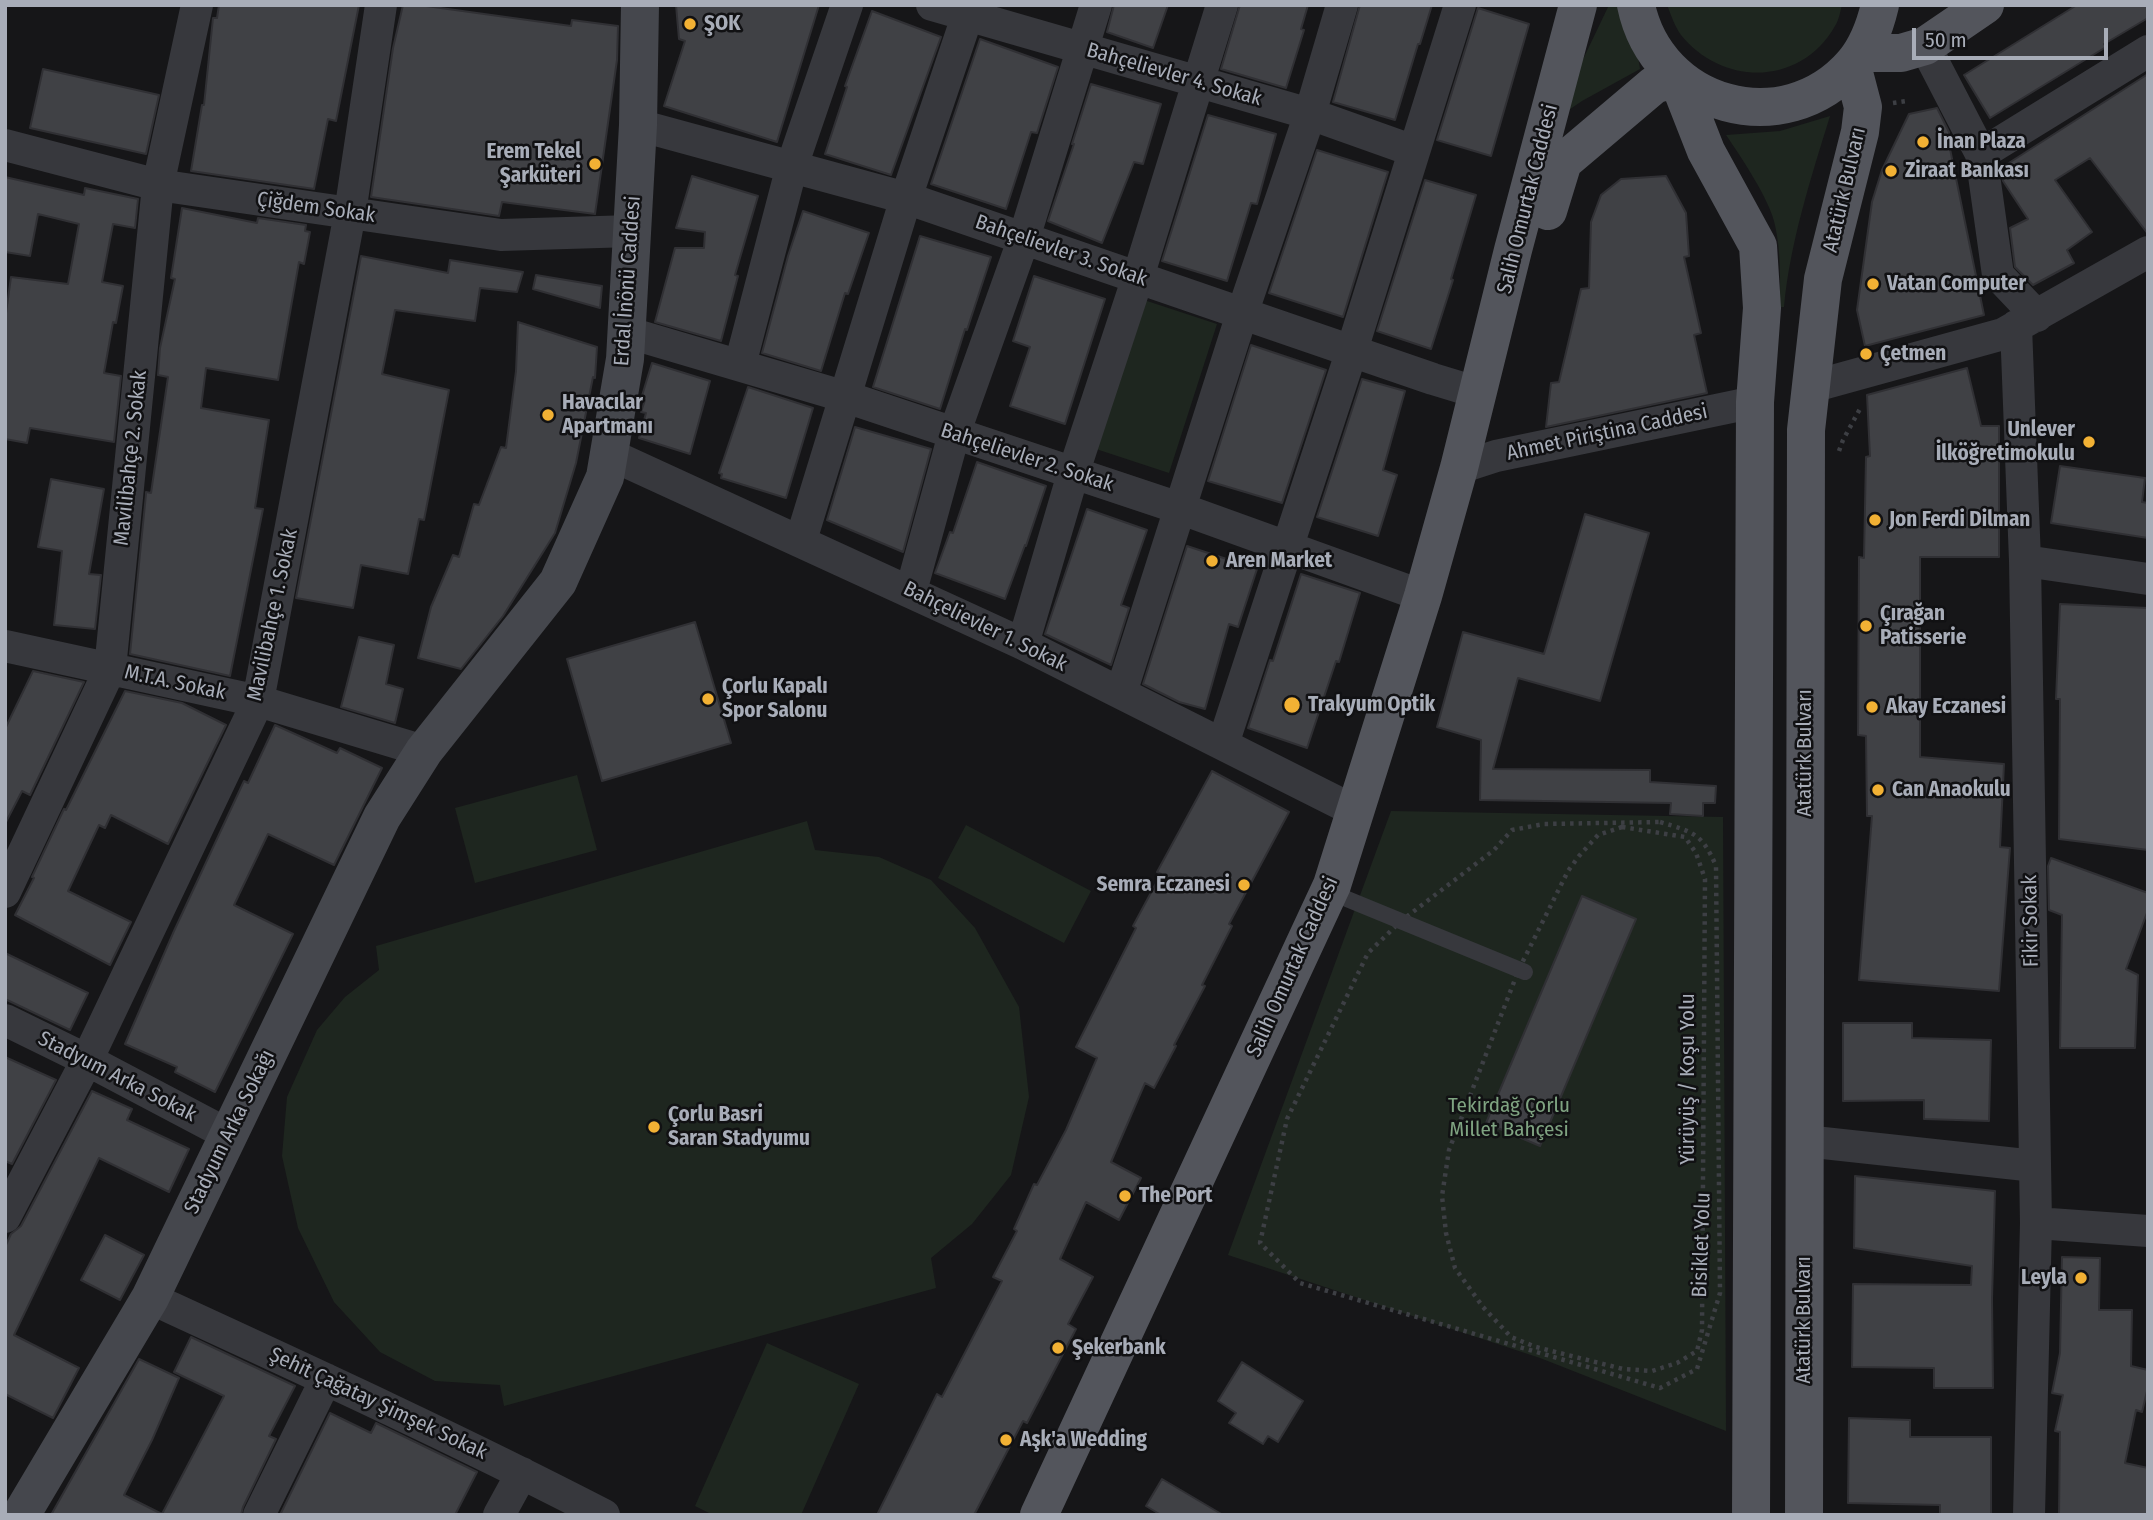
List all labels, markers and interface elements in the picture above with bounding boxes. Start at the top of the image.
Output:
place label: ŞOK [704,11,740,37]
scale bar [1915,14,2111,58]
marker: ŞOK [682,16,698,32]
text: 50 m [1925,27,1967,53]
street label: Bahçelievler 4. Sokak [1084,38,1264,112]
street label: Salih Omurtak Caddesi [1492,102,1564,296]
street label: Atatürk Bulvarı [1818,125,1872,255]
place label: İnan Plaza [1937,129,2026,155]
marker: İnan Plaza [1915,134,1931,150]
place label: Erem Tekel Şarküteri [487,139,581,189]
marker: Erem Tekel Şarküteri [587,156,603,172]
place label: Ziraat Bankası [1905,158,2029,184]
marker: Ziraat Bankası [1883,163,1899,179]
street label: Çiğdem Sokak [255,187,377,229]
street label: Erdal İnönü Caddesi [609,195,647,367]
street label: Bahçelievler 3. Sokak [972,210,1150,292]
place label: Vatan Computer [1887,271,2026,297]
marker: Vatan Computer [1865,276,1881,292]
place label: Çetmen [1880,341,1946,367]
marker: Çetmen [1858,346,1874,362]
street label: Mavilibahçe 2. Sokak [109,369,153,547]
place label: Havacılar Apartmanı [562,390,653,440]
street label: Ahmet Piriştina Caddesi [1504,399,1710,467]
marker: Havacılar Apartmanı [540,407,556,423]
place label: Unlever İlköğretimokulu [1936,417,2075,467]
street label: Bahçelievler 2. Sokak [938,418,1116,498]
marker: Unlever İlköğretimokulu [2081,434,2097,450]
place label: Jon Ferdi Dilman [1889,507,2030,533]
marker: Jon Ferdi Dilman [1867,512,1883,528]
street label: Mavilibahçe 1. Sokak [242,527,304,703]
place label: Aren Market [1226,548,1332,574]
marker: Aren Market [1204,553,1220,569]
street label: Bahçelievler 1. Sokak [899,576,1071,678]
place label: Çırağan Patisserie [1880,601,1966,651]
marker: Çırağan Patisserie [1858,618,1874,634]
street label: M.T.A. Sokak [122,660,228,706]
place label: Çorlu Kapalı Spor Salonu [722,674,828,724]
street label: Atatürk Bulvarı [1792,689,1818,817]
marker: Çorlu Kapalı Spor Salonu [700,691,716,707]
place label: Trakyum Optik [1308,692,1435,718]
place label: Akay Eczanesi [1886,694,2006,720]
marker: Trakyum Optik [1282,695,1302,715]
marker: Akay Eczanesi [1864,699,1880,715]
place label: Can Anaokulu [1892,777,2011,803]
marker: Can Anaokulu [1870,782,1886,798]
place label: Semra Eczanesi [1097,872,1230,898]
street label: Salih Omurtak Caddesi [1242,873,1344,1061]
street label: Fikir Sokak [2018,875,2044,967]
marker: Semra Eczanesi [1236,877,1252,893]
street label: Yürüyüş / Koşu Yolu [1675,993,1701,1165]
street label: Stadyum Arka Sokak [34,1026,200,1128]
street label: Stadyum Arka Sokağı [179,1046,281,1218]
park label: Tekirdağ Çorlu Millet Bahçesi [1448,1093,1570,1143]
place label: Çorlu Basri Saran Stadyumu [668,1102,810,1152]
marker: Çorlu Basri Saran Stadyumu [646,1119,662,1135]
place label: The Port [1139,1183,1212,1209]
marker: The Port [1117,1188,1133,1204]
street label: Bisiklet Yolu [1688,1192,1716,1298]
street label: Atatürk Bulvarı [1791,1256,1817,1384]
place label: Leyla [2021,1265,2067,1291]
marker: Leyla [2073,1270,2089,1286]
place label: Şekerbank [1072,1335,1166,1361]
marker: Şekerbank [1050,1340,1066,1356]
street label: Şehit Çağatay Şimşek Sokak [265,1342,491,1466]
place label: Aşk'a Wedding [1020,1427,1147,1453]
marker: Aşk'a Wedding [998,1432,1014,1448]

